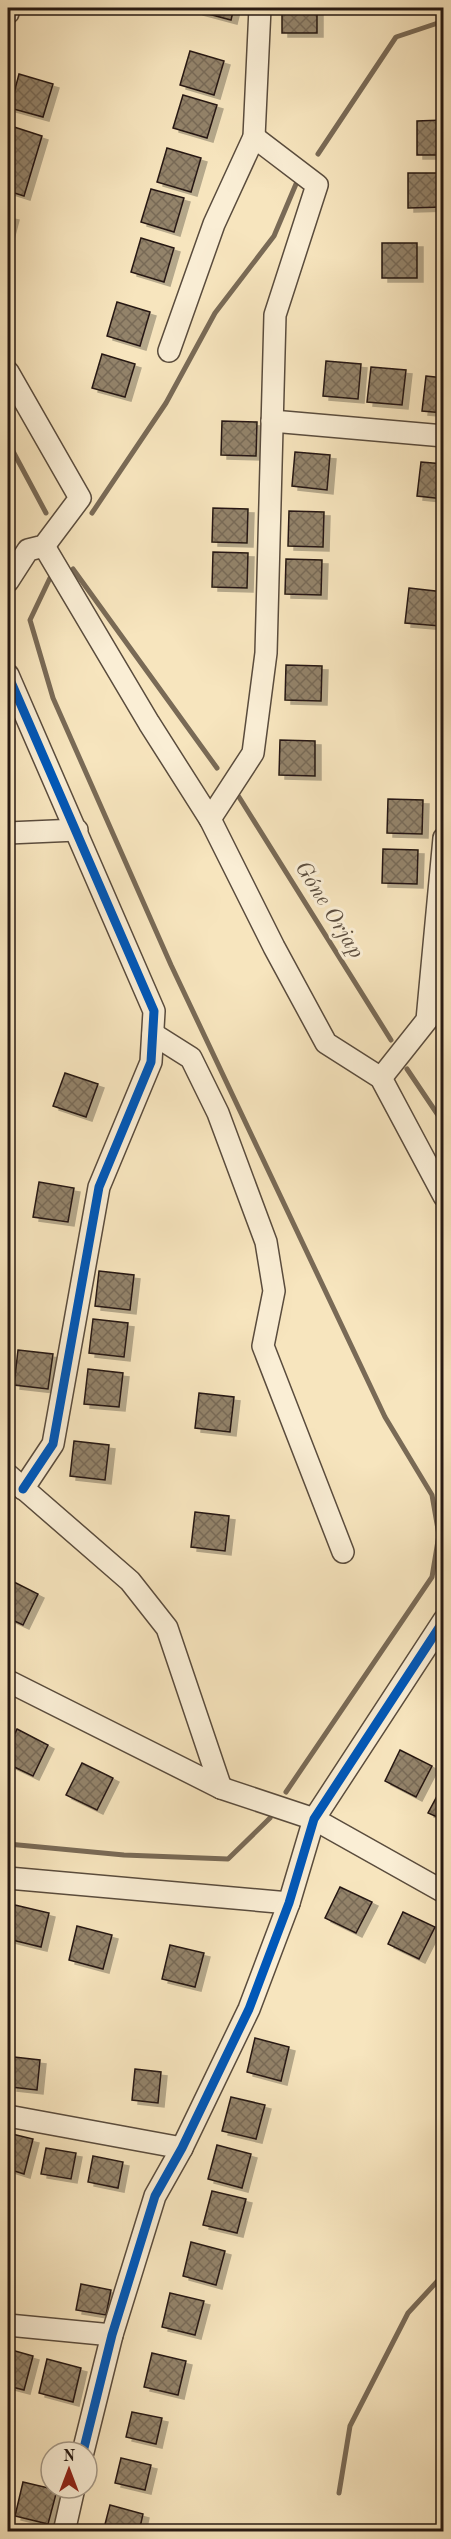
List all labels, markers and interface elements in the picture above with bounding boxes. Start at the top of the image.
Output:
water label: Góne Orjap [290,857,368,963]
north arrow [39,2440,99,2500]
text: N [63,2449,76,2465]

